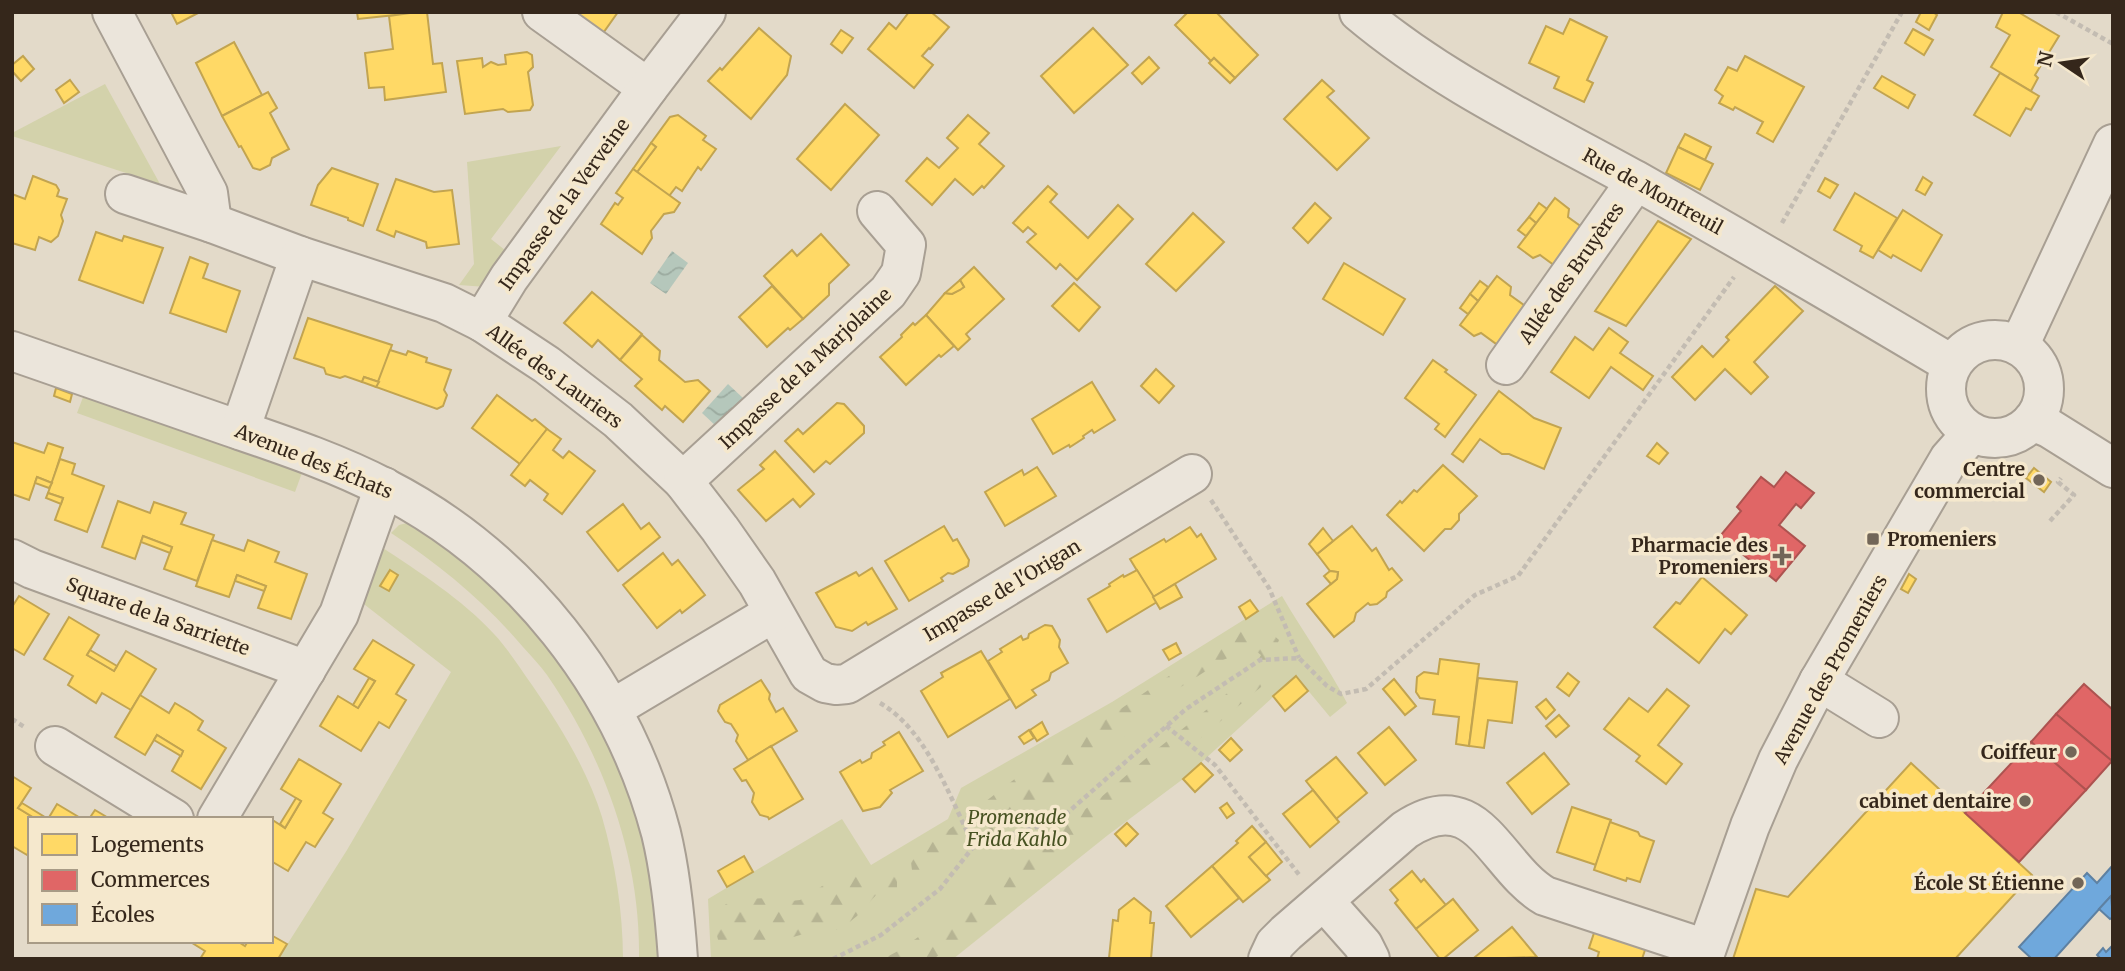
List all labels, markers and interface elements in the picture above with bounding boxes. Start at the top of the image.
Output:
north arrow [2027,28,2097,98]
text: N [2032,49,2059,69]
street label: Impasse de la Verveine [494,113,635,295]
street label: Rue de Montreuil [1579,143,1727,240]
street label: Allée des Bruyères [1513,198,1629,349]
street label: Impasse de la Marjolaine [714,282,896,454]
street label: Allée des Lauriers [482,318,628,433]
street label: Avenue des Échats [231,418,396,504]
place label: Centre commercial [1914,457,2025,503]
marker: Centre commercial [2031,472,2047,488]
place label: Promeniers [1887,527,1997,551]
marker: Promeniers [1865,531,1881,547]
street label: Impasse de l'Origan [919,533,1085,646]
place label: Pharmacie des Promeniers [1631,533,1768,579]
marker: Pharmacie des Promeniers [1774,548,1790,564]
street label: Avenue des Promeniers [1767,570,1892,769]
street label: Square de la Sarriette [63,572,253,660]
place label: Coiffeur [1981,740,2057,764]
marker: Coiffeur [2063,744,2079,760]
place label: cabinet dentaire [1859,789,2011,813]
marker: cabinet dentaire [2017,793,2033,809]
park label: Promenade Frida Kahlo [966,805,1067,851]
legend [28,817,273,943]
text: Logements [91,831,204,858]
text: Commerces [91,866,210,893]
place label: École St Étienne [1914,871,2064,895]
marker: École St Étienne [2070,875,2086,891]
text: Écoles [91,900,155,928]

